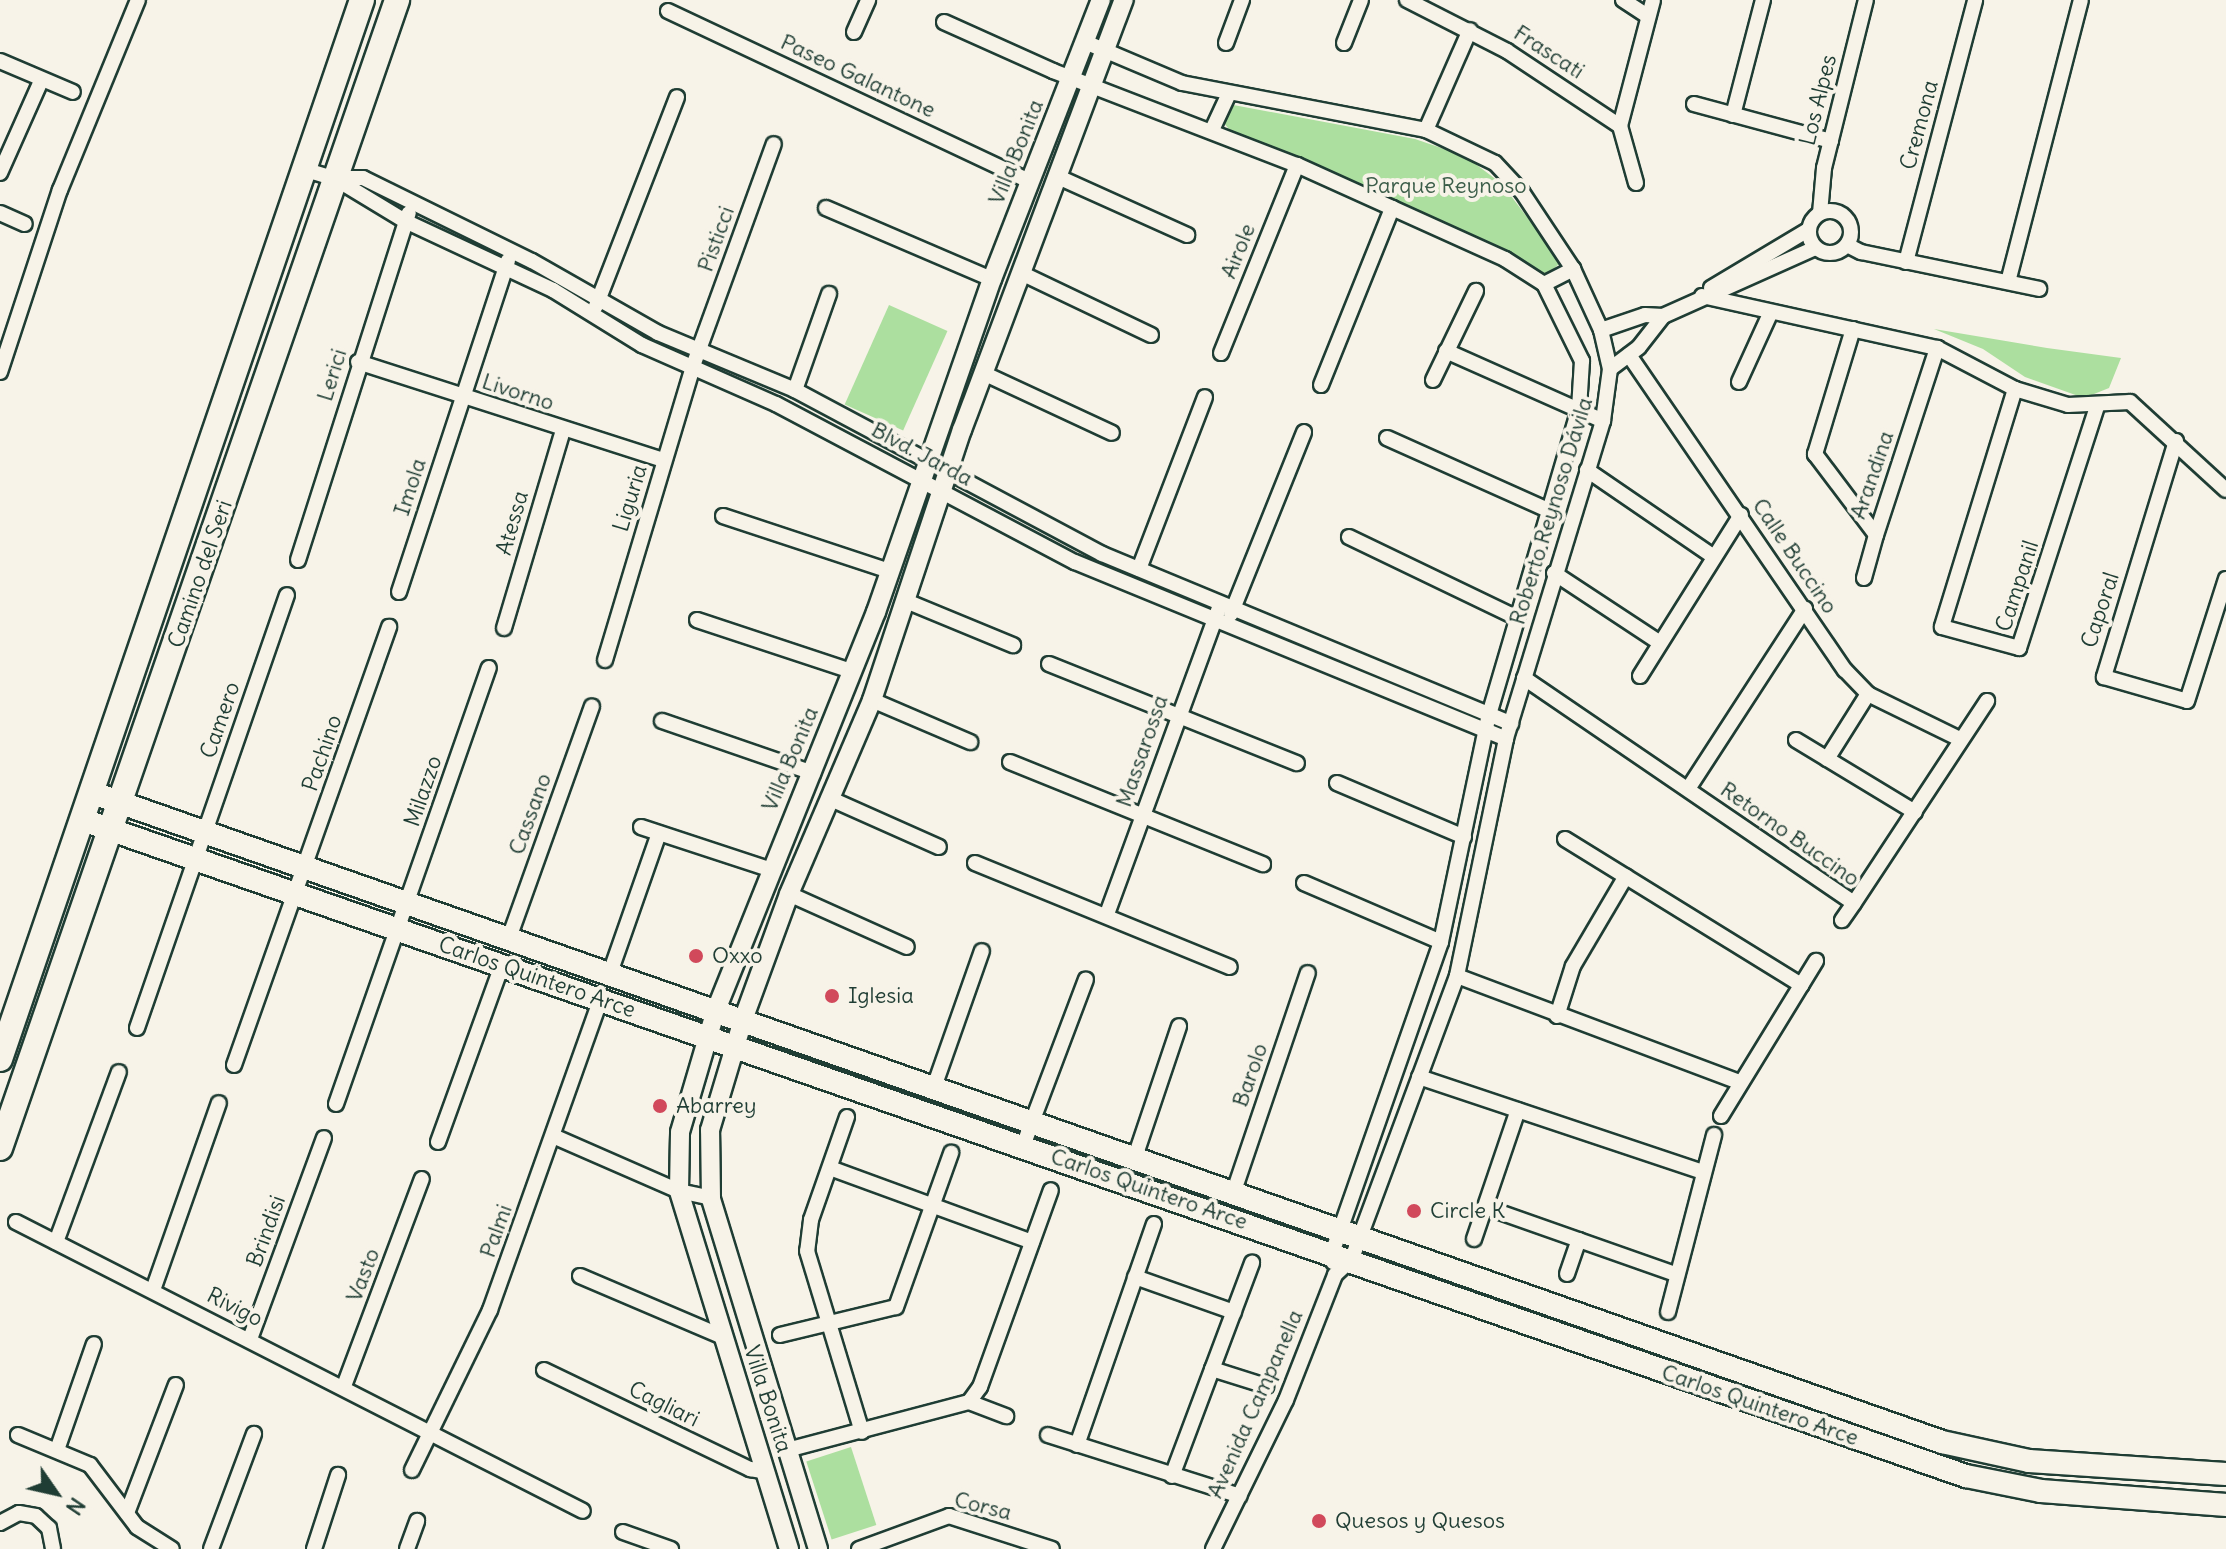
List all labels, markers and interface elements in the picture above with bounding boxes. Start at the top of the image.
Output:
street label: Frascati [1509,19,1589,85]
street label: Paseo Galantone [776,29,940,123]
street label: Los Alpes [1794,52,1842,148]
street label: Cremona [1894,77,1944,173]
street label: Villa Bonita [983,96,1049,208]
park label: Parque Reynoso [1365,173,1527,199]
street label: Pisticci [692,203,740,275]
street label: Airole [1215,220,1261,282]
street label: Lerici [312,346,352,404]
street label: Livorno [479,368,557,416]
street label: Roberto Reynoso Dávila [1504,394,1598,628]
street label: Blvd. Jarda [867,416,977,492]
street label: Arandina [1845,428,1899,522]
street label: Imola [388,455,432,519]
street label: Liguria [607,461,653,535]
street label: Atessa [490,488,534,558]
street label: Calle Buccino [1747,493,1843,619]
street label: Camino del Seri [162,497,238,651]
street label: Campanil [1990,537,2044,635]
street label: Caporal [2075,569,2125,651]
street label: Camero [195,678,245,762]
street label: Massarossa [1111,692,1173,810]
street label: Villa Bonita [756,703,824,815]
street label: Pachino [297,711,347,795]
street label: Milazzo [399,752,447,830]
street label: Cassano [503,770,557,858]
street label: Retorno Buccino [1715,776,1865,892]
street label: Carlos Quintero Arce [435,931,639,1023]
place label: Oxxo [712,943,763,969]
marker: Oxxo [687,947,705,965]
place label: Iglesia [848,983,914,1009]
marker: Iglesia [823,987,841,1005]
street label: Barolo [1227,1040,1273,1110]
place label: Abarrey [676,1093,756,1119]
marker: Abarrey [651,1097,669,1115]
street label: Carlos Quintero Arce [1047,1143,1251,1235]
street label: Brindisi [241,1192,291,1270]
place label: Circle K [1430,1198,1505,1224]
street label: Palmi [474,1201,518,1261]
marker: Circle K [1405,1202,1423,1220]
street label: Vasto [341,1245,385,1305]
street label: Rivigo [203,1282,267,1332]
street label: Avenida Campanella [1202,1306,1308,1502]
street label: Villa Bonita [738,1342,798,1456]
street label: Carlos Quintero Arce [1658,1359,1862,1451]
street label: Cagliari [624,1376,704,1432]
north arrow [16,1453,96,1533]
street label: Corsa [952,1486,1014,1526]
text: N [60,1492,92,1521]
place label: Quesos y Quesos [1335,1508,1505,1534]
marker: Quesos y Quesos [1310,1512,1328,1530]

